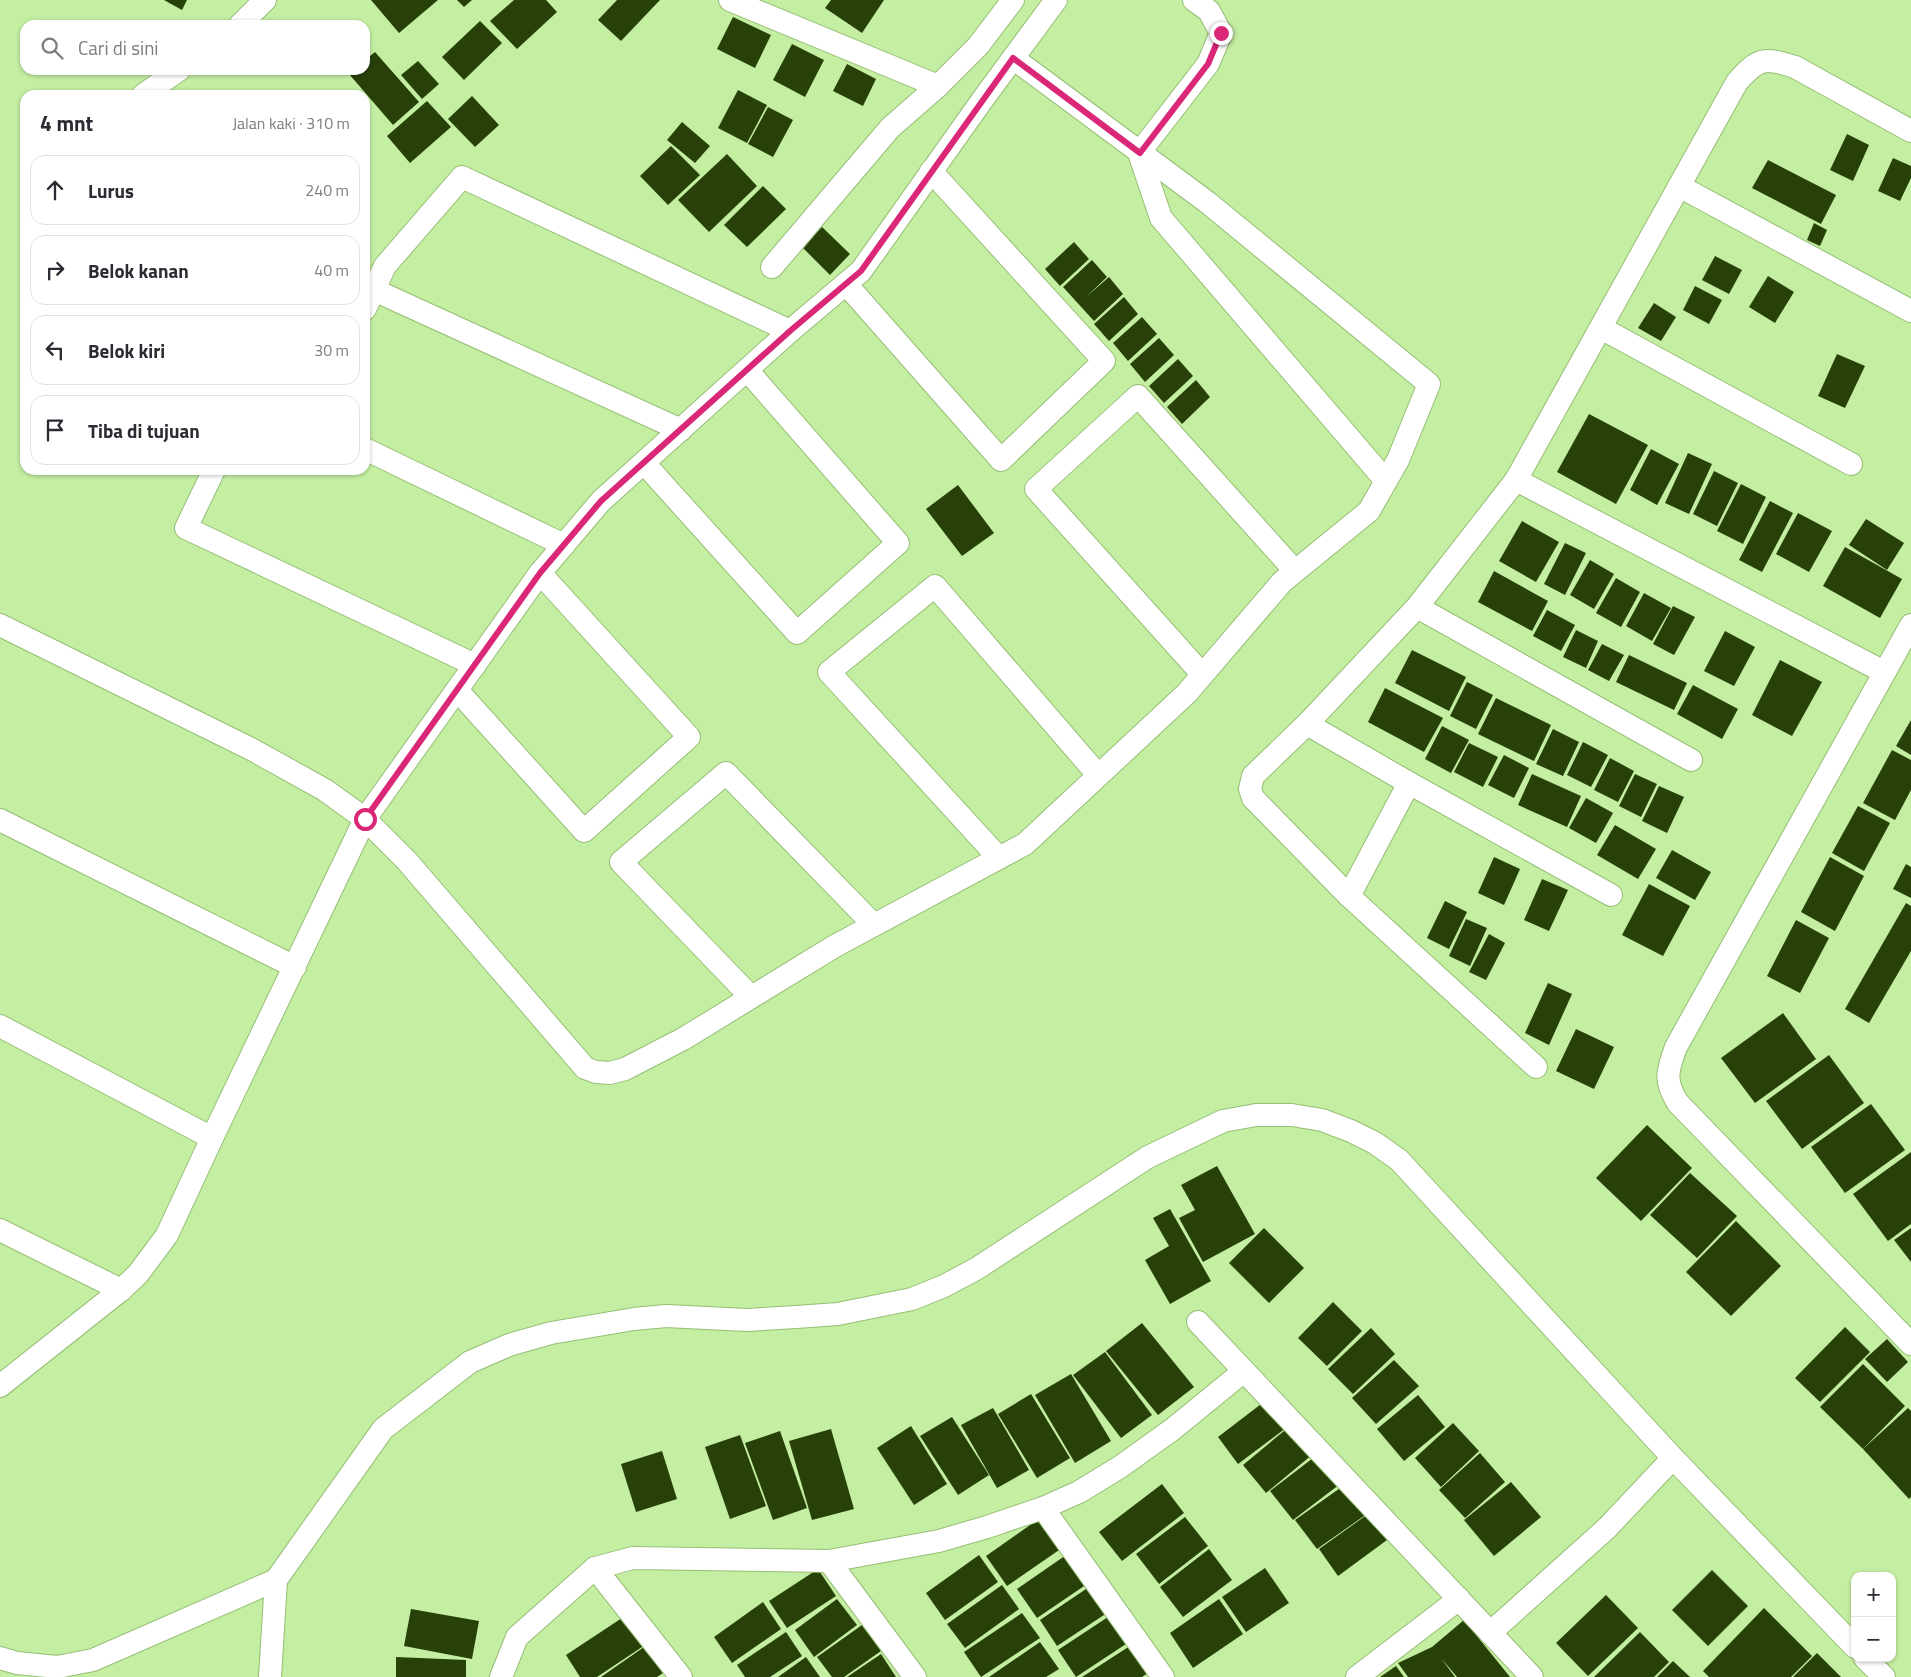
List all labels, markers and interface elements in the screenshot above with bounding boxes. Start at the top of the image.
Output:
search box [20,20,370,75]
route end [1210,22,1233,45]
text: Cari di sini [78,33,159,62]
icon: search [38,34,66,62]
text: 4 mnt [40,107,93,139]
text: Jalan kaki · 310 m [232,111,350,135]
icon: ahead [41,176,69,204]
text: Lurus [88,176,134,205]
text: 240 m [305,178,349,202]
icon: right [41,256,69,284]
text: Belok kanan [88,256,189,285]
text: 40 m [314,258,349,282]
icon: left [41,336,69,364]
text: Belok kiri [88,336,165,365]
text: 30 m [314,338,349,362]
icon: arrive [41,416,69,444]
text: Tiba di tujuan [88,416,200,445]
route start [354,808,377,831]
map controls [1851,1572,1896,1662]
button: + [1851,1572,1896,1617]
button: − [1851,1617,1896,1662]

